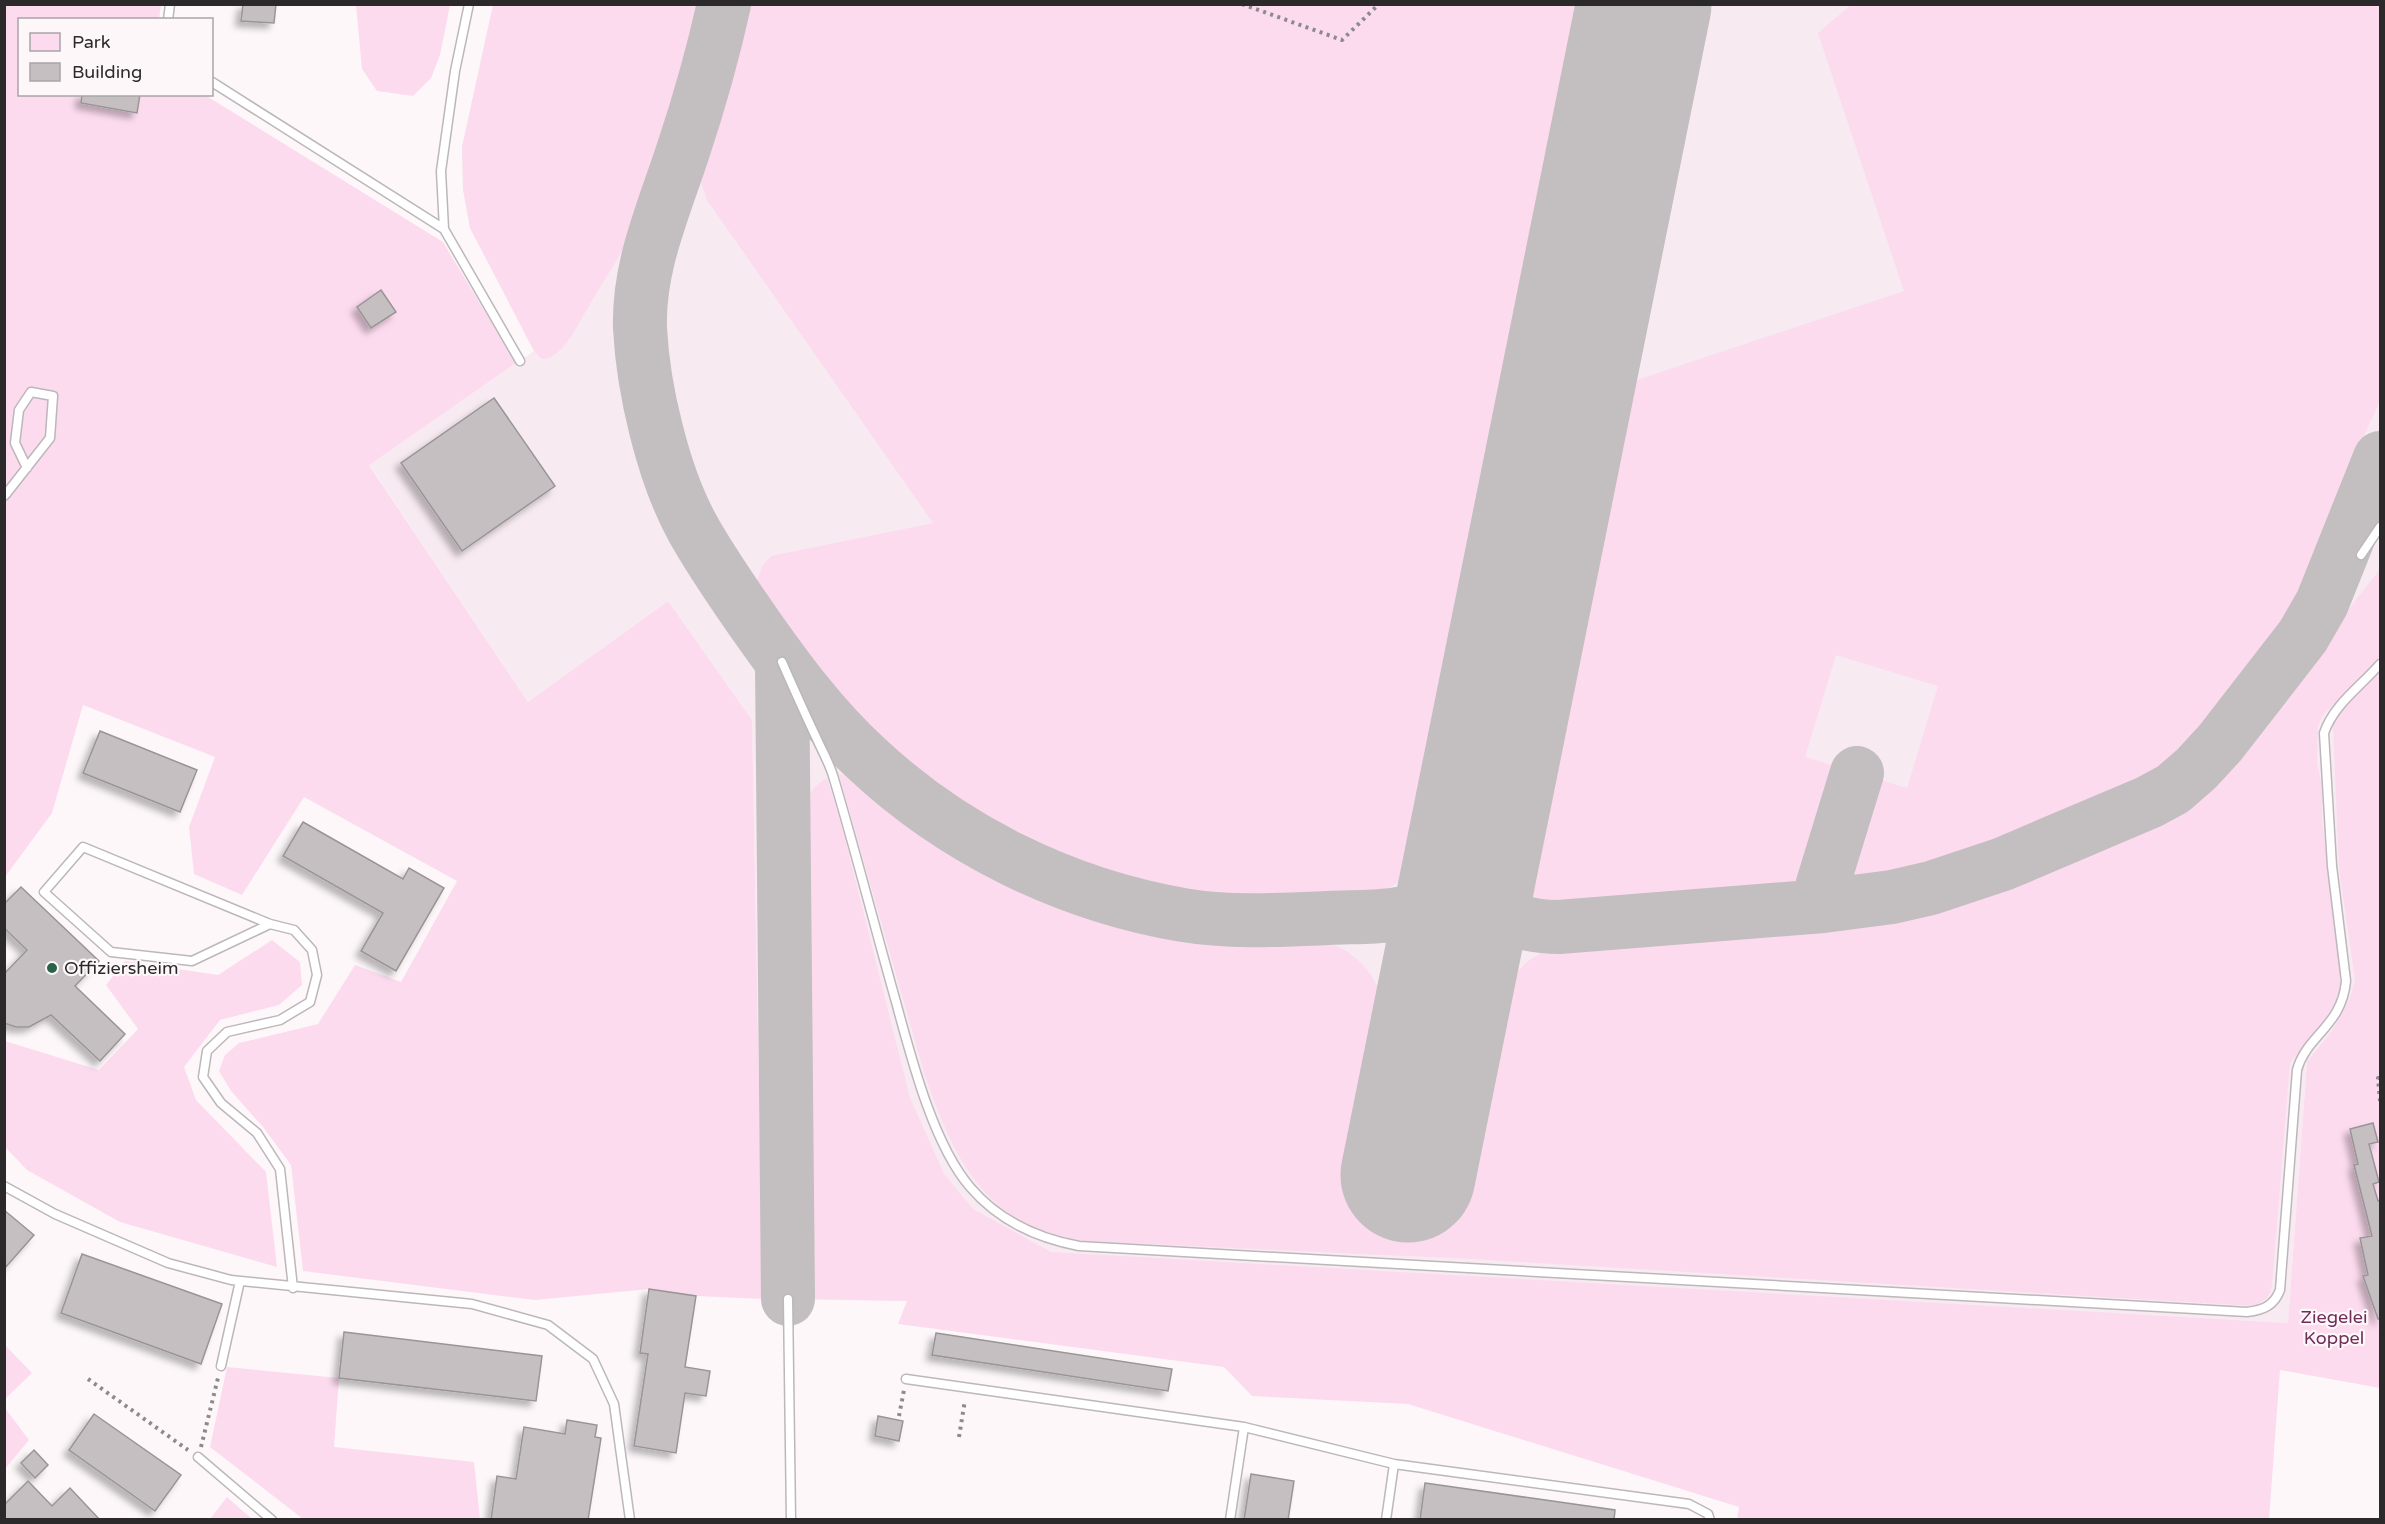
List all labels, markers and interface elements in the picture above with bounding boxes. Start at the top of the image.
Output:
legend [18,18,213,96]
text: Park [72,31,111,53]
text: Building [72,61,142,83]
place label: Offiziersheim [64,957,179,979]
marker: Offiziersheim [45,961,59,975]
park label: Ziegelei Koppel [2301,1306,2367,1349]

